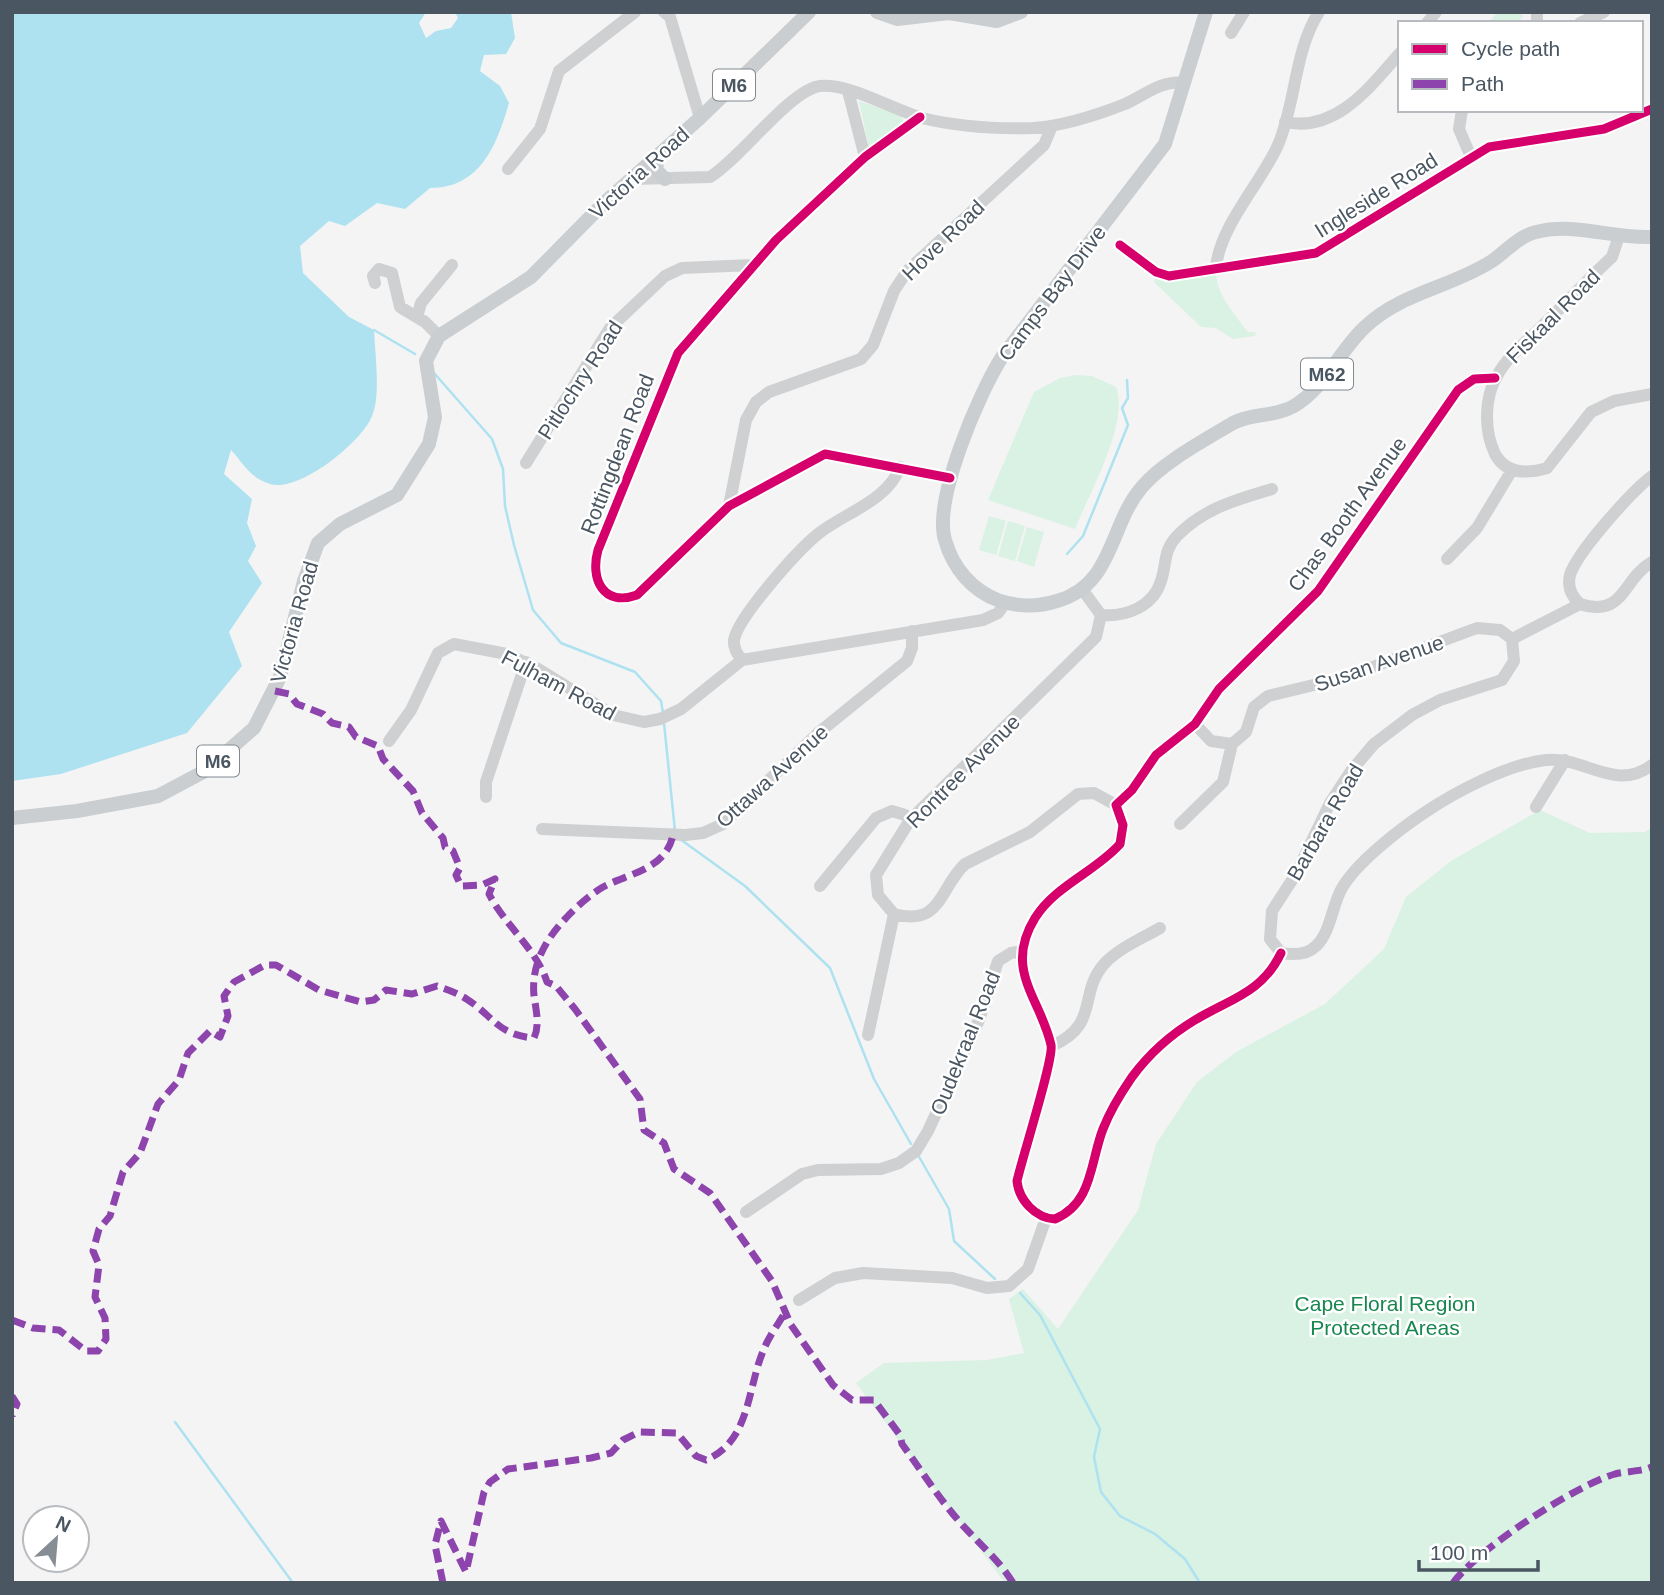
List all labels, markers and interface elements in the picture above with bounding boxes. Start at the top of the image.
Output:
legend [1398,21,1643,112]
text: Cycle path [1461,37,1560,60]
road number: M6 [713,69,755,100]
text: Path [1461,72,1504,95]
street label: Victoria Road [585,122,693,224]
street label: Ingleside Road [1310,148,1442,242]
street label: Hove Road [897,195,989,285]
street label: Camps Bay Drive [994,221,1110,365]
street label: Fiskaal Road [1502,265,1604,367]
street label: Pitlochry Road [533,316,627,444]
road number: M62 [1301,358,1353,390]
street label: Rottingdean Road [576,371,658,537]
street label: Chas Booth Avenue [1283,432,1411,596]
street label: Victoria Road [266,558,322,686]
street label: Susan Avenue [1311,630,1447,696]
street label: Fulham Road [498,645,620,725]
street label: Rontree Avenue [902,710,1024,832]
street label: Ottawa Avenue [712,720,832,832]
road number: M6 [197,746,239,776]
street label: Barbara Road [1282,760,1368,884]
street label: Oudekraal Road [926,968,1004,1118]
park label: Cape Floral Region Protected Areas [1295,1292,1475,1339]
north arrow [21,1504,91,1574]
text: N [52,1512,74,1537]
scale bar [1419,1528,1538,1572]
text: 100 m [1430,1541,1488,1564]

